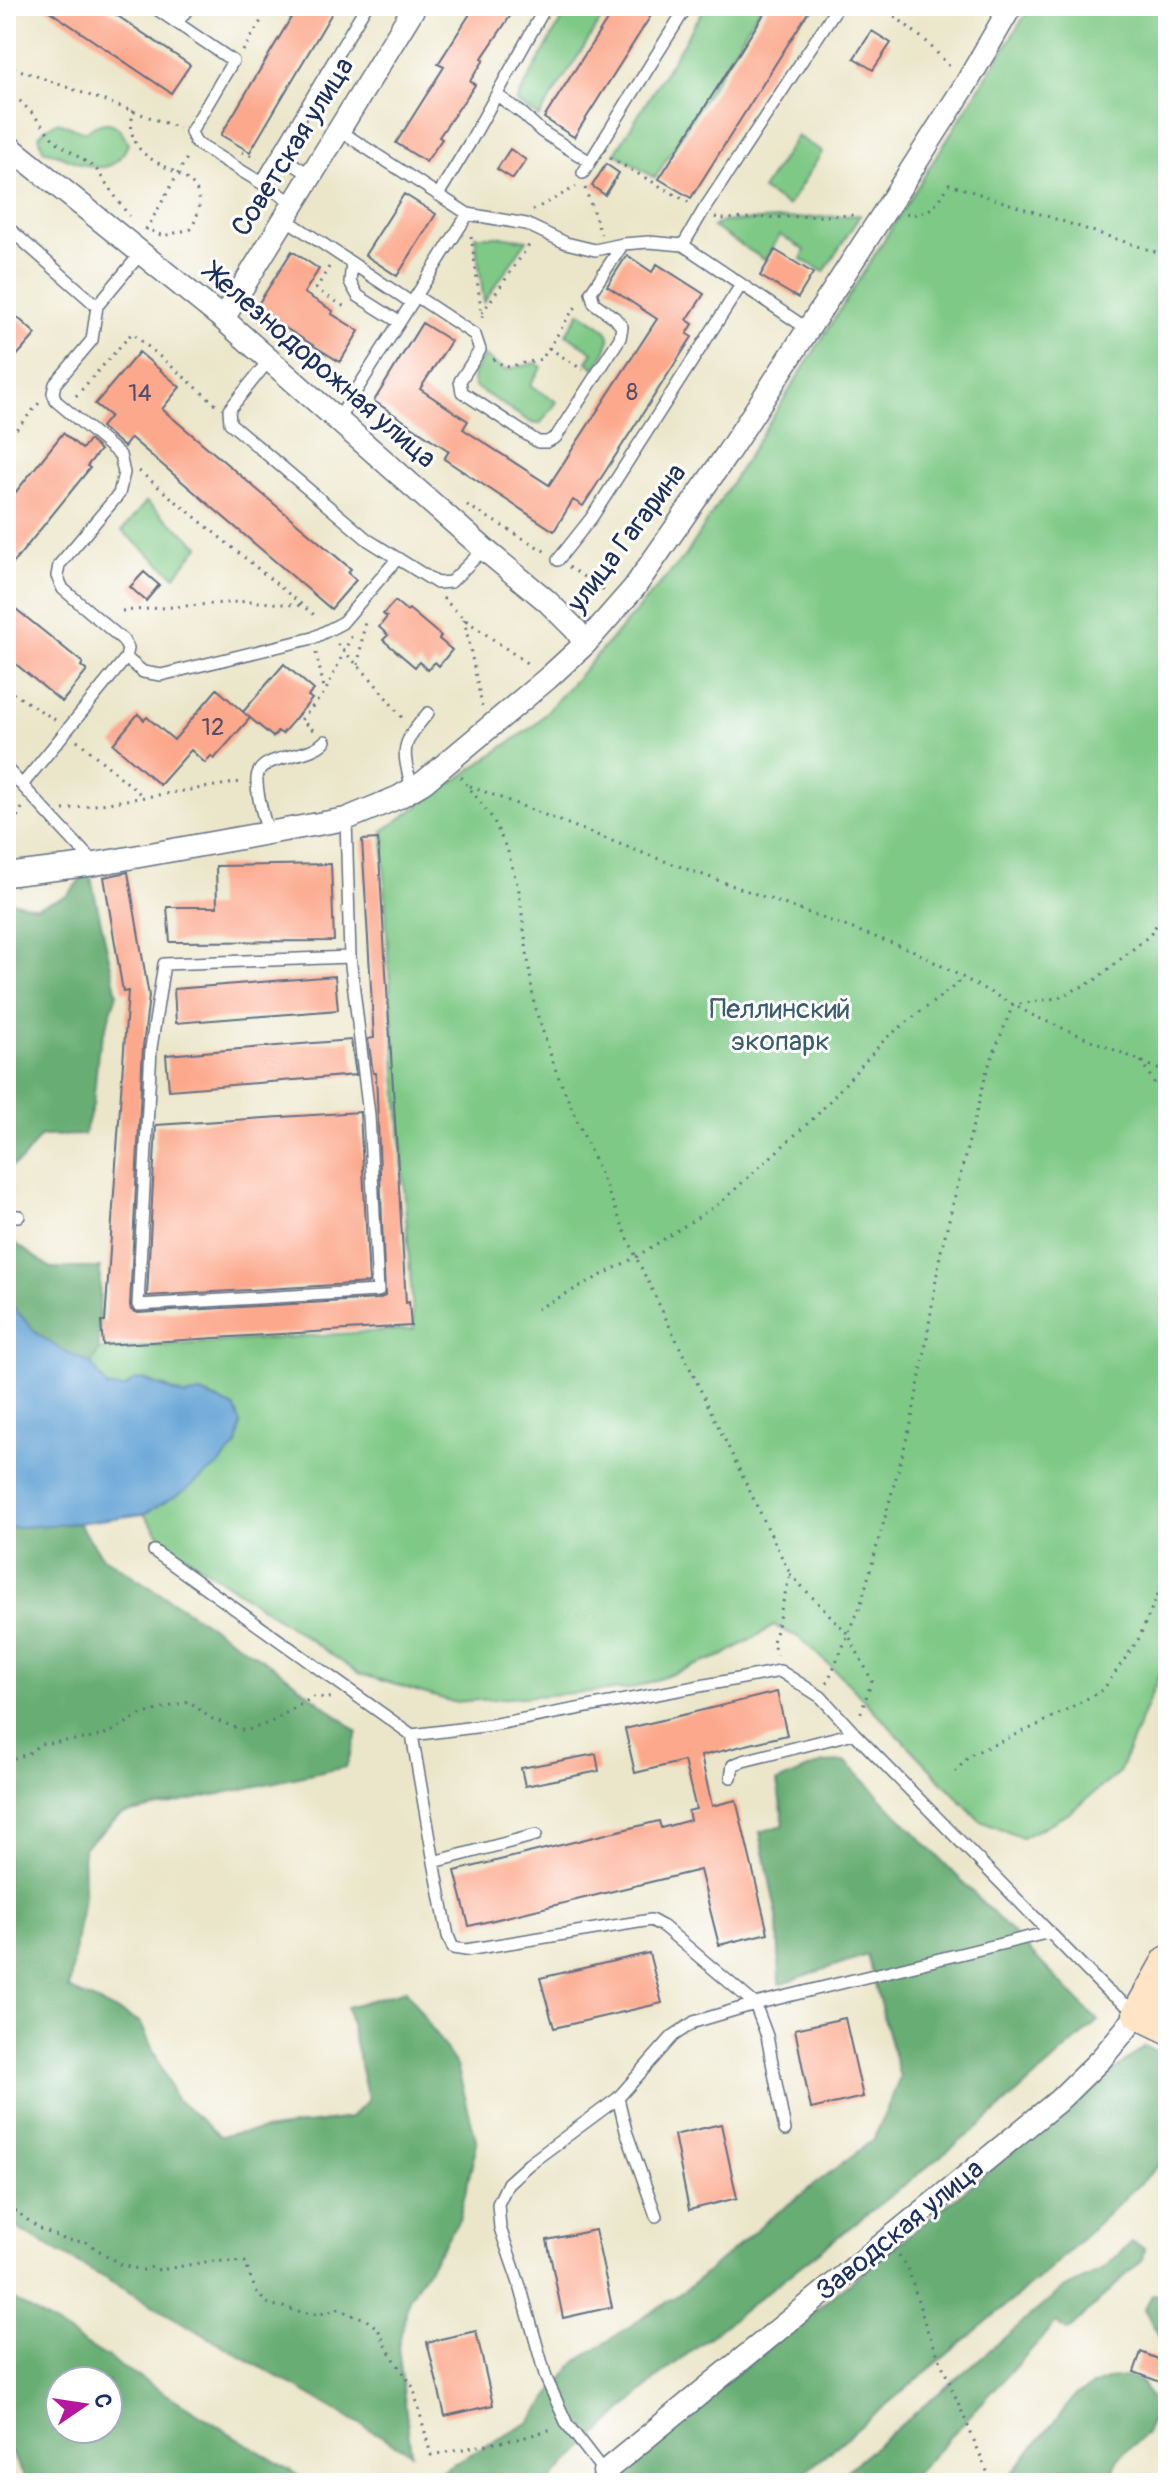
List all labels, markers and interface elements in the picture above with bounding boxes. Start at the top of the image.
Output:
street label: Советская улица [224,51,362,243]
street label: Железнодорожная улица [194,253,443,476]
house number: 8 [626,378,638,407]
house number: 14 [128,379,152,408]
street label: улица Гагарина [559,457,694,620]
house number: 12 [202,713,224,742]
park label: Пеллинский экопарк [709,992,851,1059]
street label: Заводская улица [809,2152,991,2308]
north arrow [44,2365,124,2445]
text: С [87,2391,118,2411]

